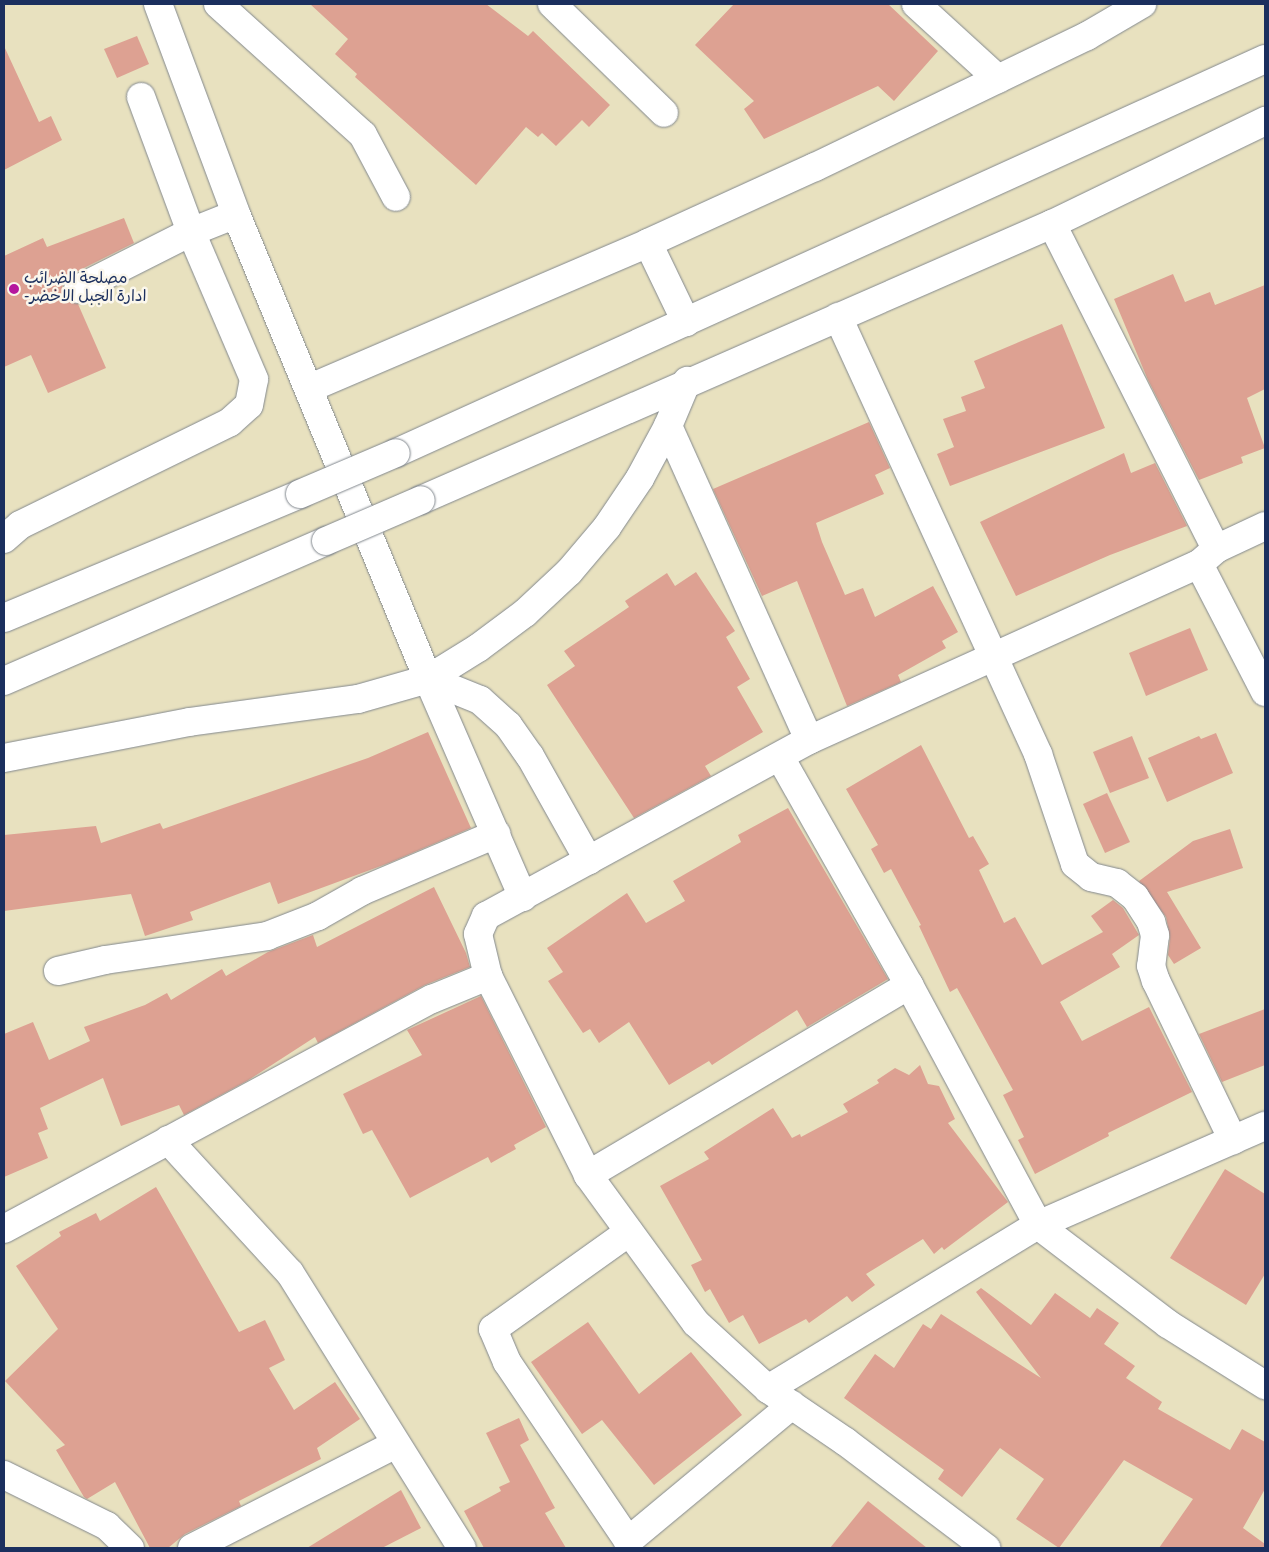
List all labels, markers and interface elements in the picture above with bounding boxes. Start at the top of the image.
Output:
place label: مصلحة الضرائب -ادارة الجبل الاخضر [24,270,147,308]
marker: مصلحة الضرائب -ادارة الجبل الاخضر [8,283,20,295]

